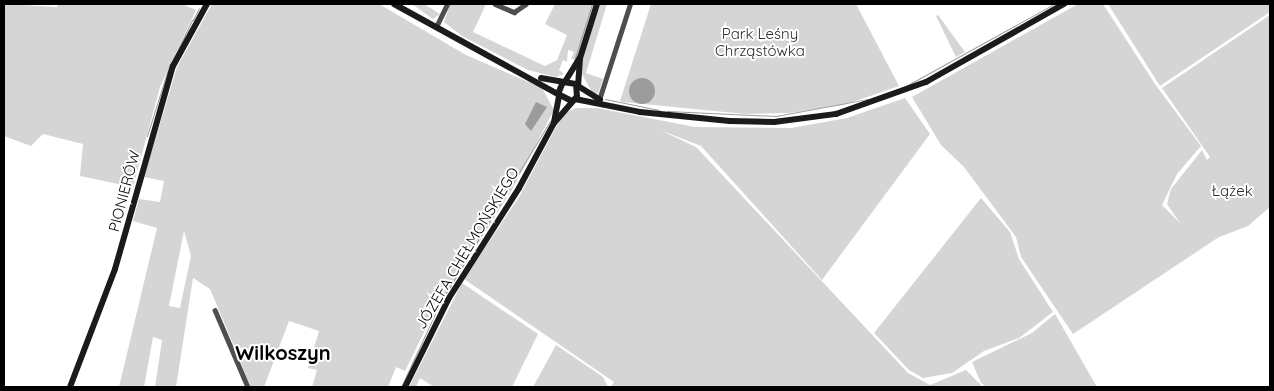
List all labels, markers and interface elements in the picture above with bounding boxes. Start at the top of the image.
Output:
park label: Park Leśny Chrząstówka [715,24,805,59]
street label: PIONIERÓW [105,148,143,234]
street label: JÓZEFA CHEŁMOŃSKIEGO [412,164,522,332]
park label: Łążek [1211,182,1253,200]
district label: Wilkoszyn [235,340,331,364]

